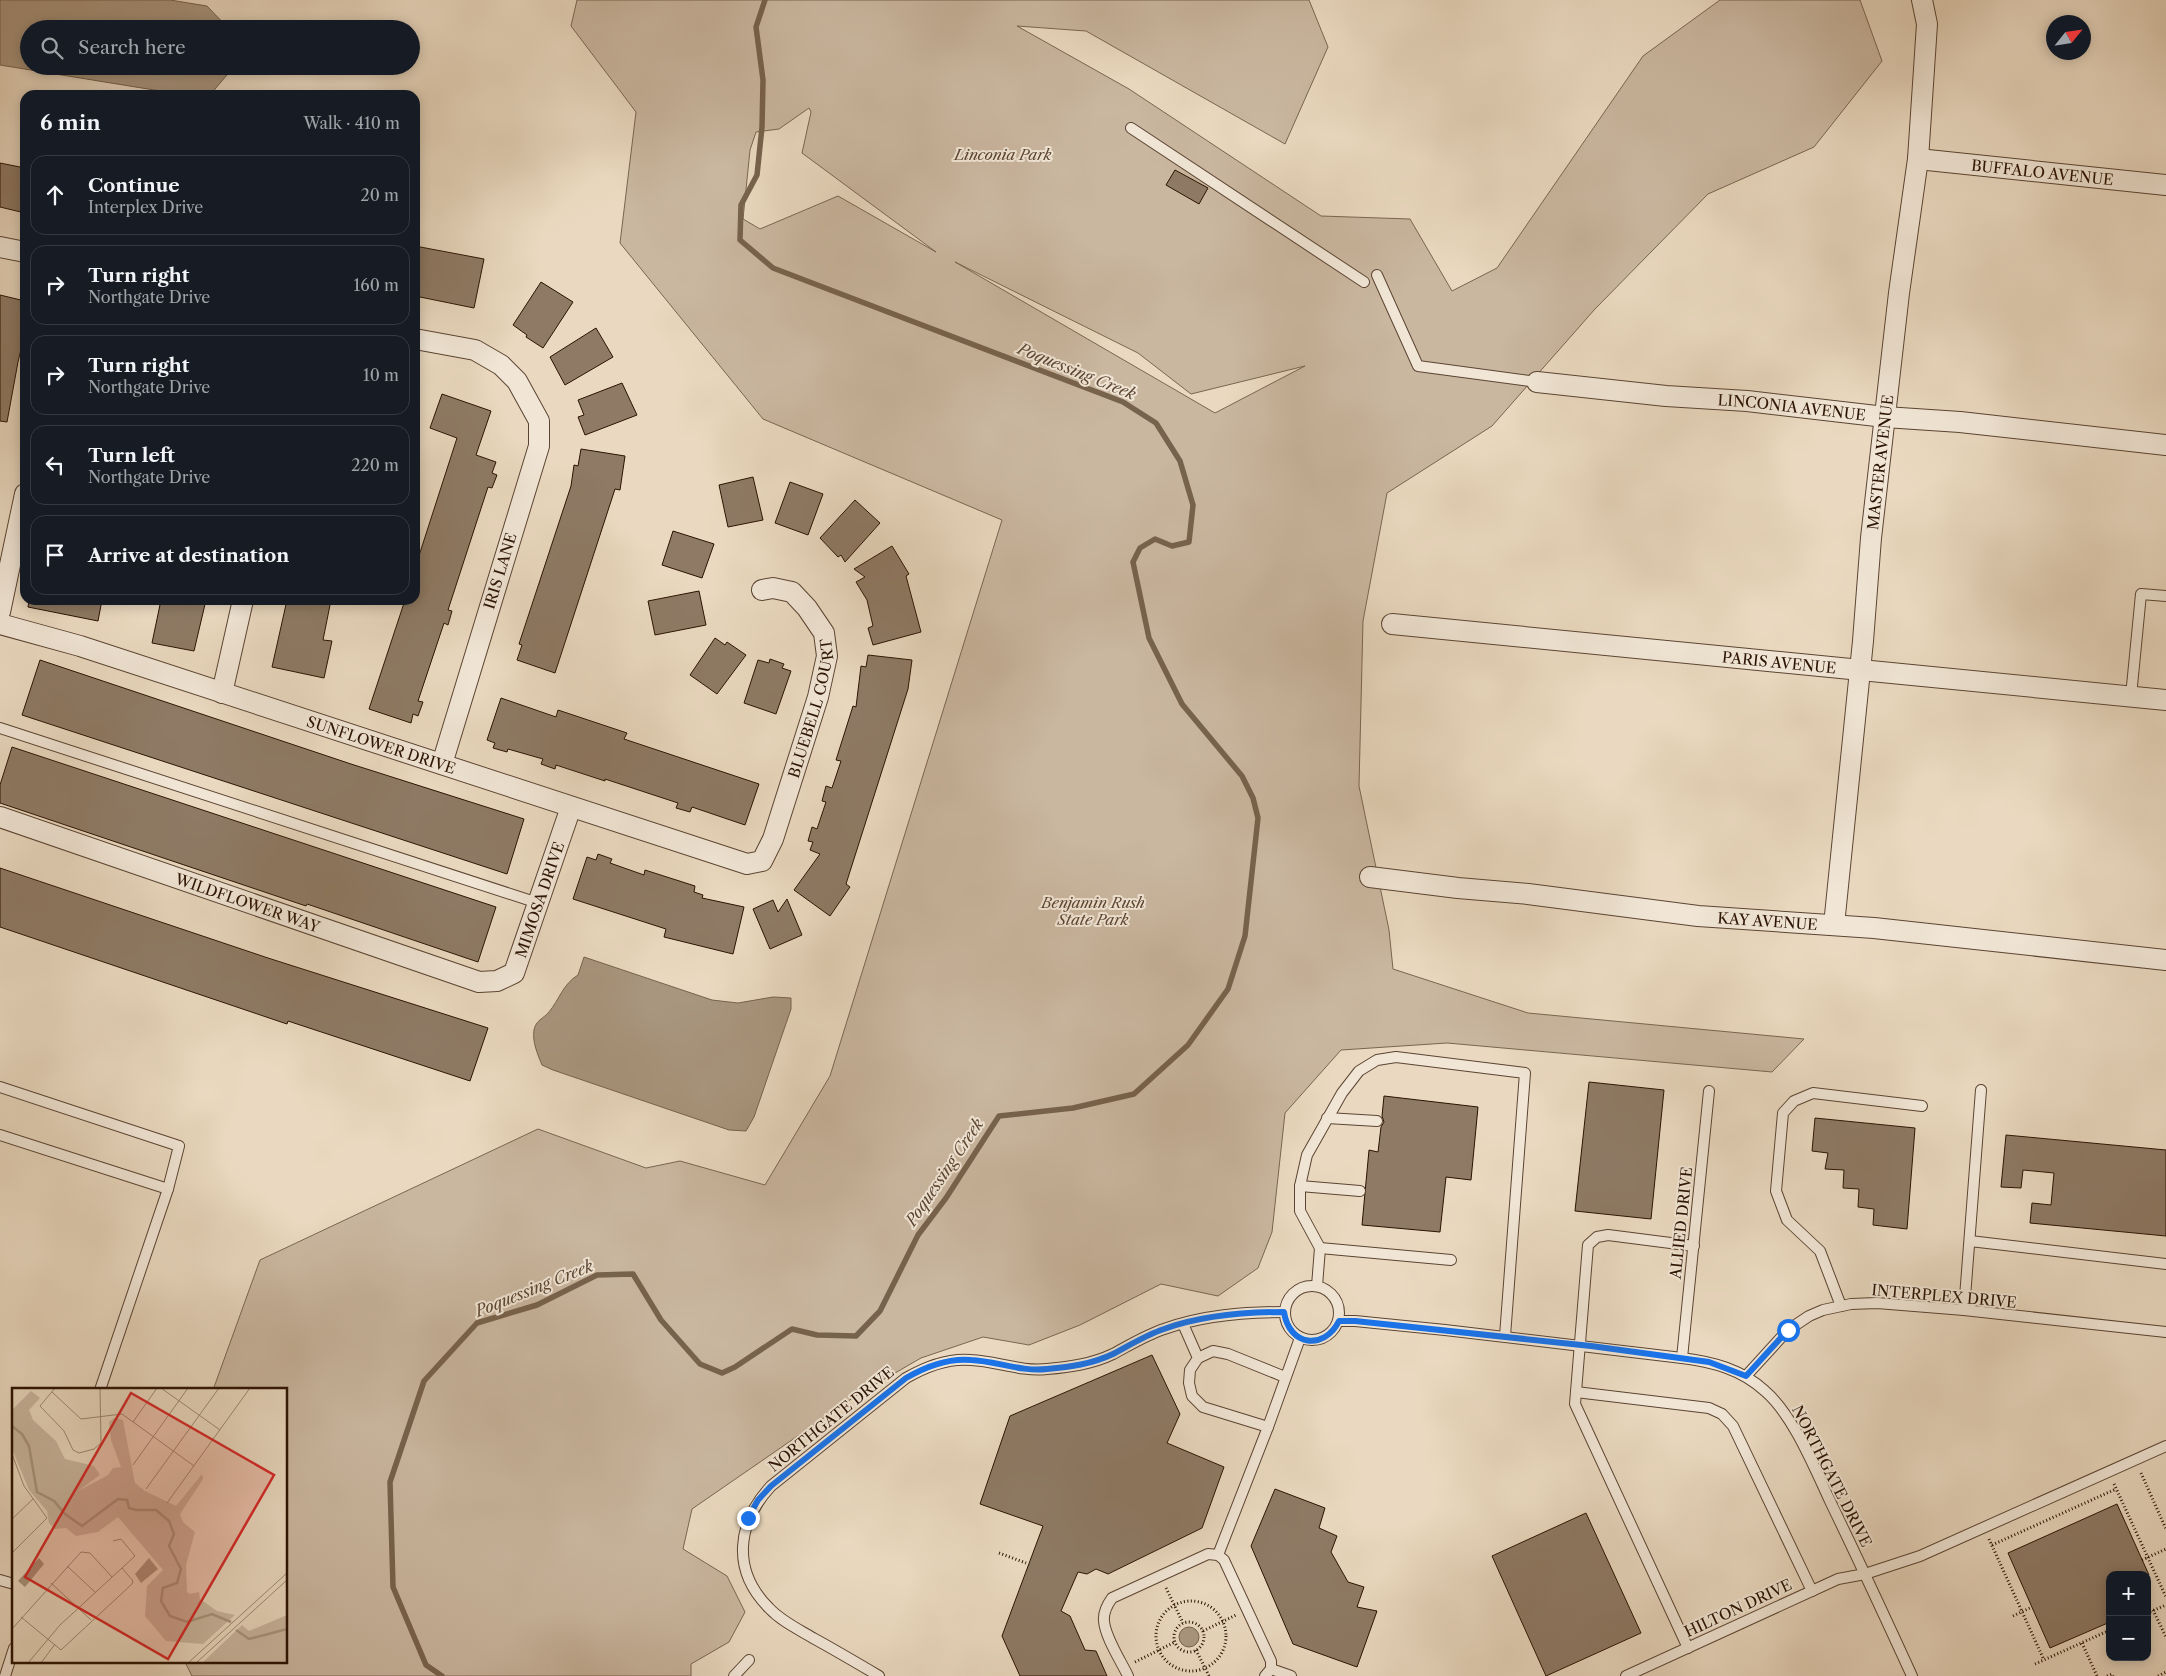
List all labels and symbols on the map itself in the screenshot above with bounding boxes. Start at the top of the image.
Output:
north arrow [2046,15,2091,60]
park label: Linconia Park [953,145,1052,164]
street label: BUFFALO AVENUE [1970,155,2114,189]
water label: Poquessing Creek [1013,337,1140,404]
street label: LINCONIA AVENUE [1717,390,1867,424]
street label: MASTER AVENUE [1862,394,1897,531]
street label: IRIS LANE [479,530,521,612]
street label: BLUEBELL COURT [783,637,837,780]
street label: PARIS AVENUE [1721,647,1837,677]
street label: SUNFLOWER DRIVE [305,711,458,778]
street label: MIMOSA DRIVE [510,839,568,960]
street label: WILDFLOWER WAY [172,868,323,936]
park label: Benjamin Rush State Park [1040,893,1145,929]
street label: KAY AVENUE [1717,908,1818,934]
water label: Poquessing Creek [900,1114,988,1231]
street label: ALLIED DRIVE [1666,1166,1696,1281]
water label: Poquessing Creek [470,1255,597,1322]
street label: INTERPLEX DRIVE [1871,1280,2017,1312]
route start [1777,1319,1800,1342]
street label: NORTHGATE DRIVE [764,1362,898,1476]
inset map [12,1388,288,1664]
street label: NORTHGATE DRIVE [1788,1402,1876,1550]
route end [737,1507,760,1530]
street label: HILTON DRIVE [1681,1575,1795,1641]

